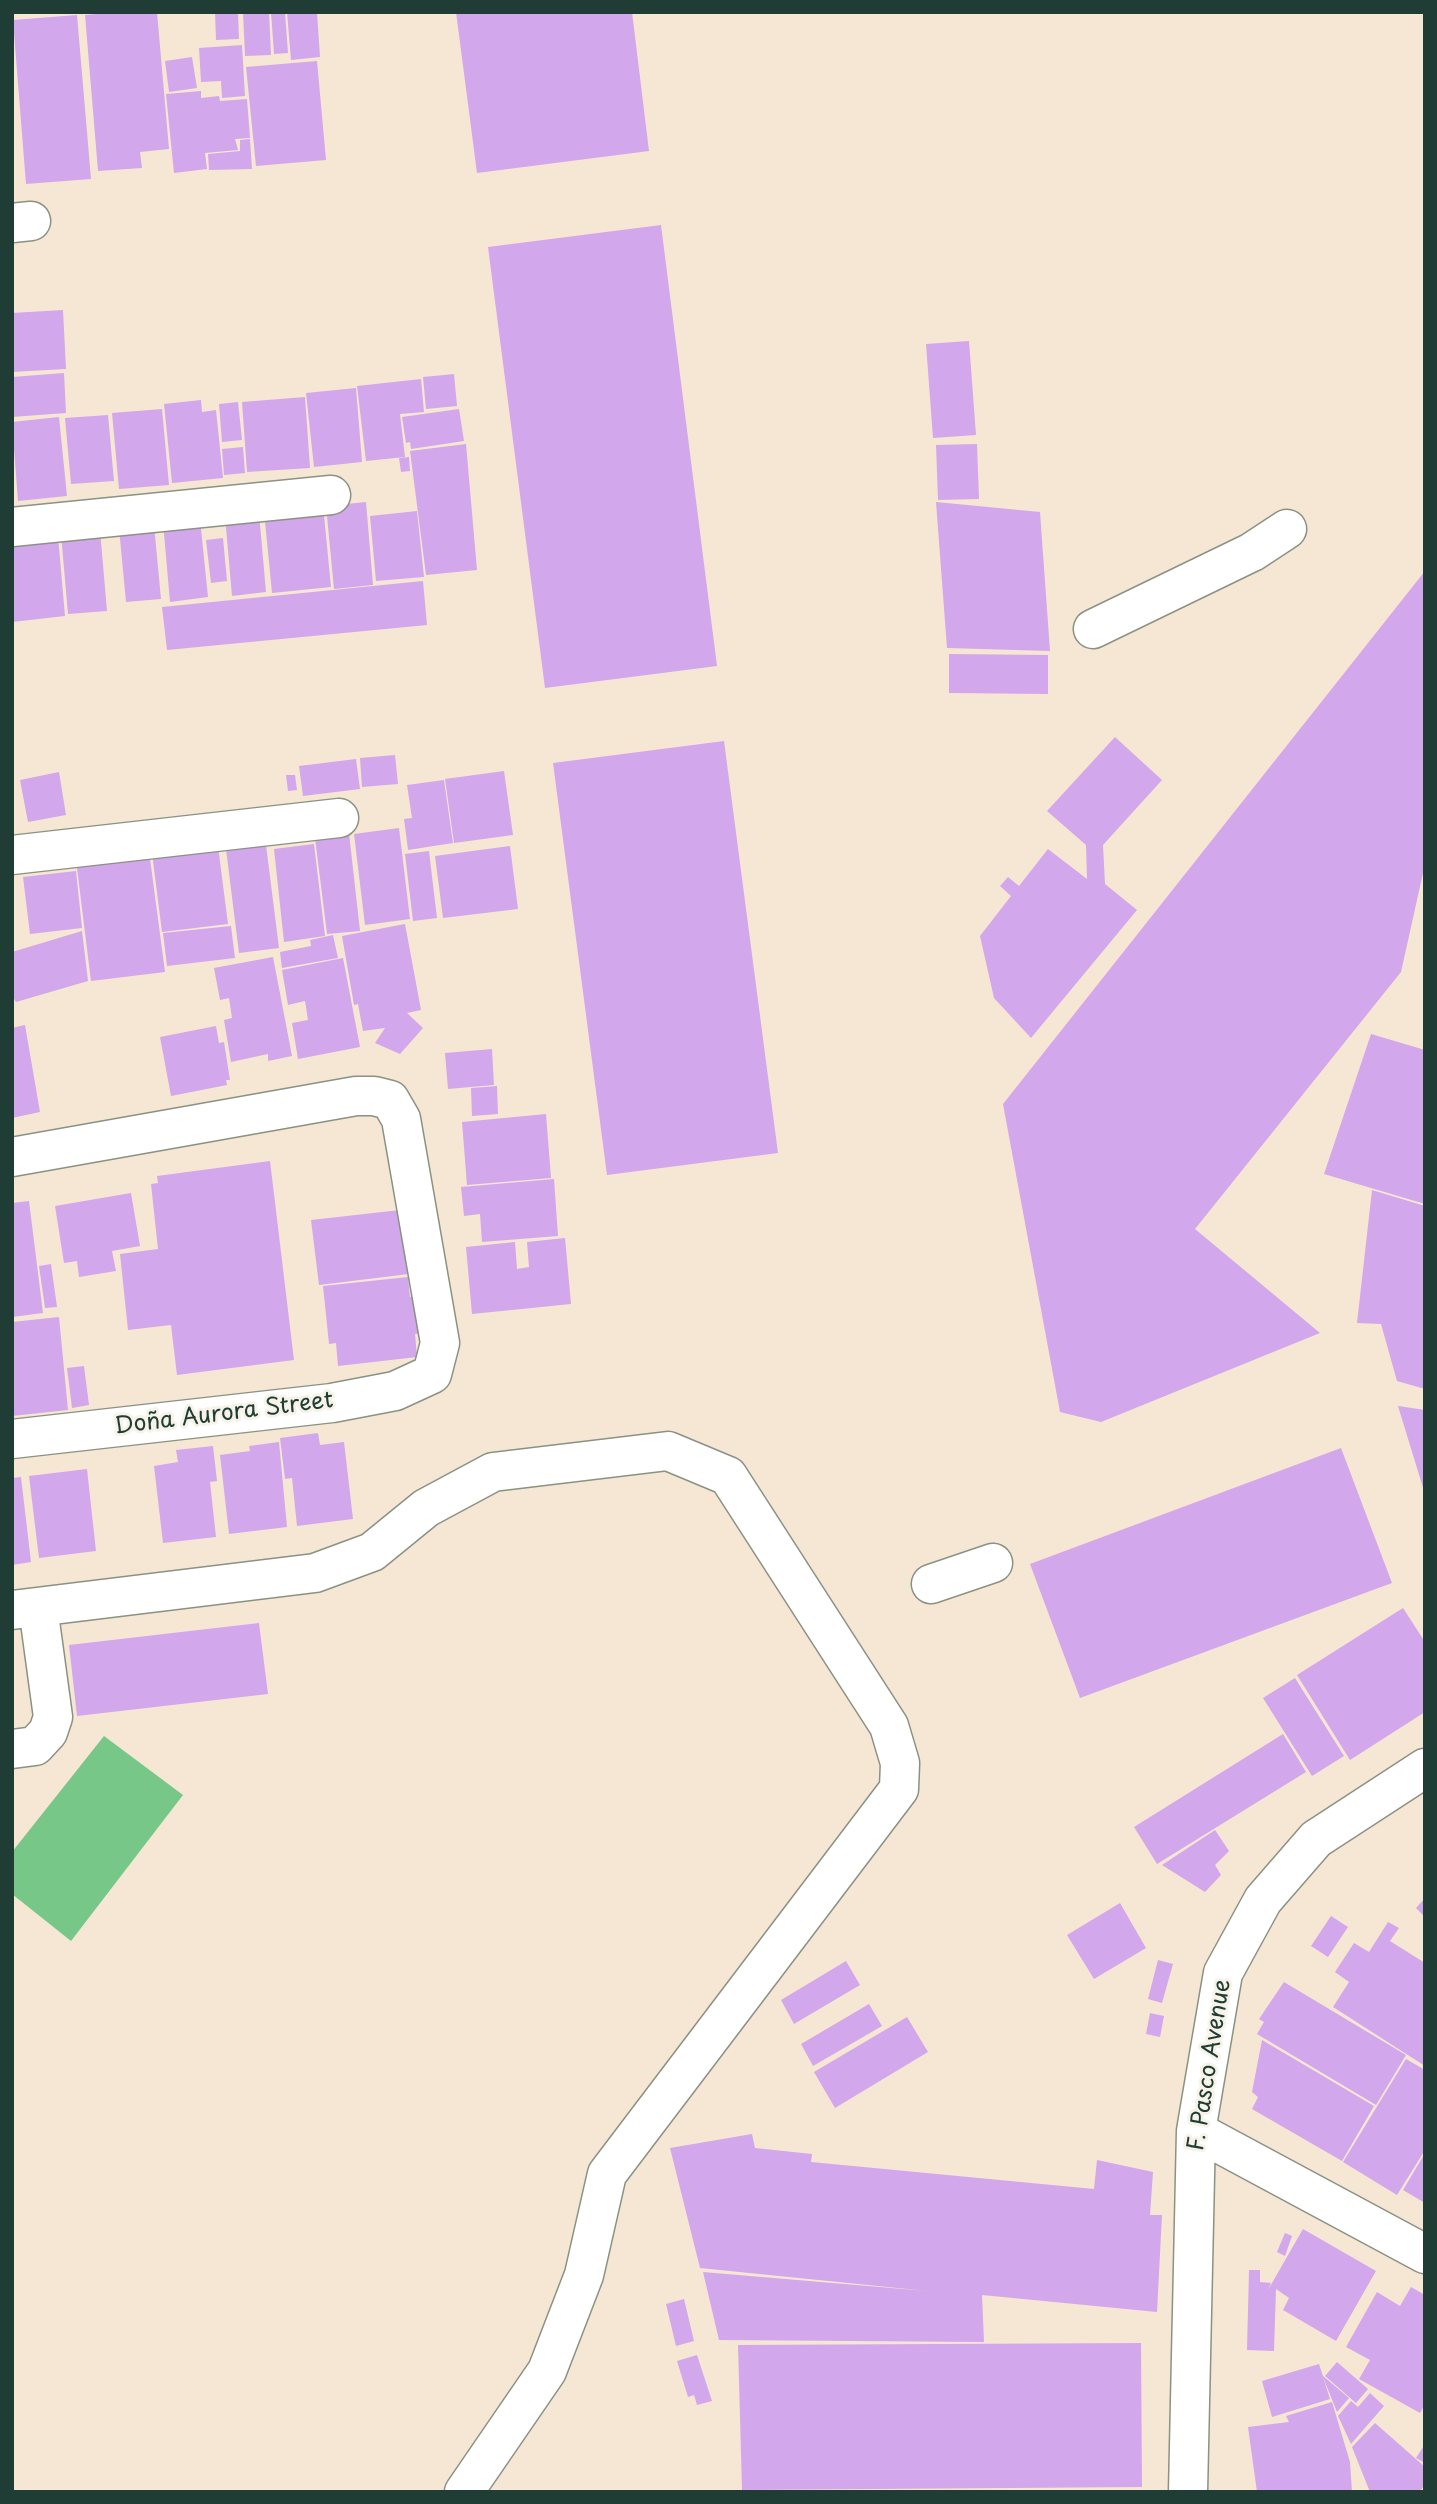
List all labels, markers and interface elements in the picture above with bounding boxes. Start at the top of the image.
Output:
street label: Doña Aurora Street [113,1387,335,1441]
street label: F. Pasco Avenue [1183,1977,1237,2153]

